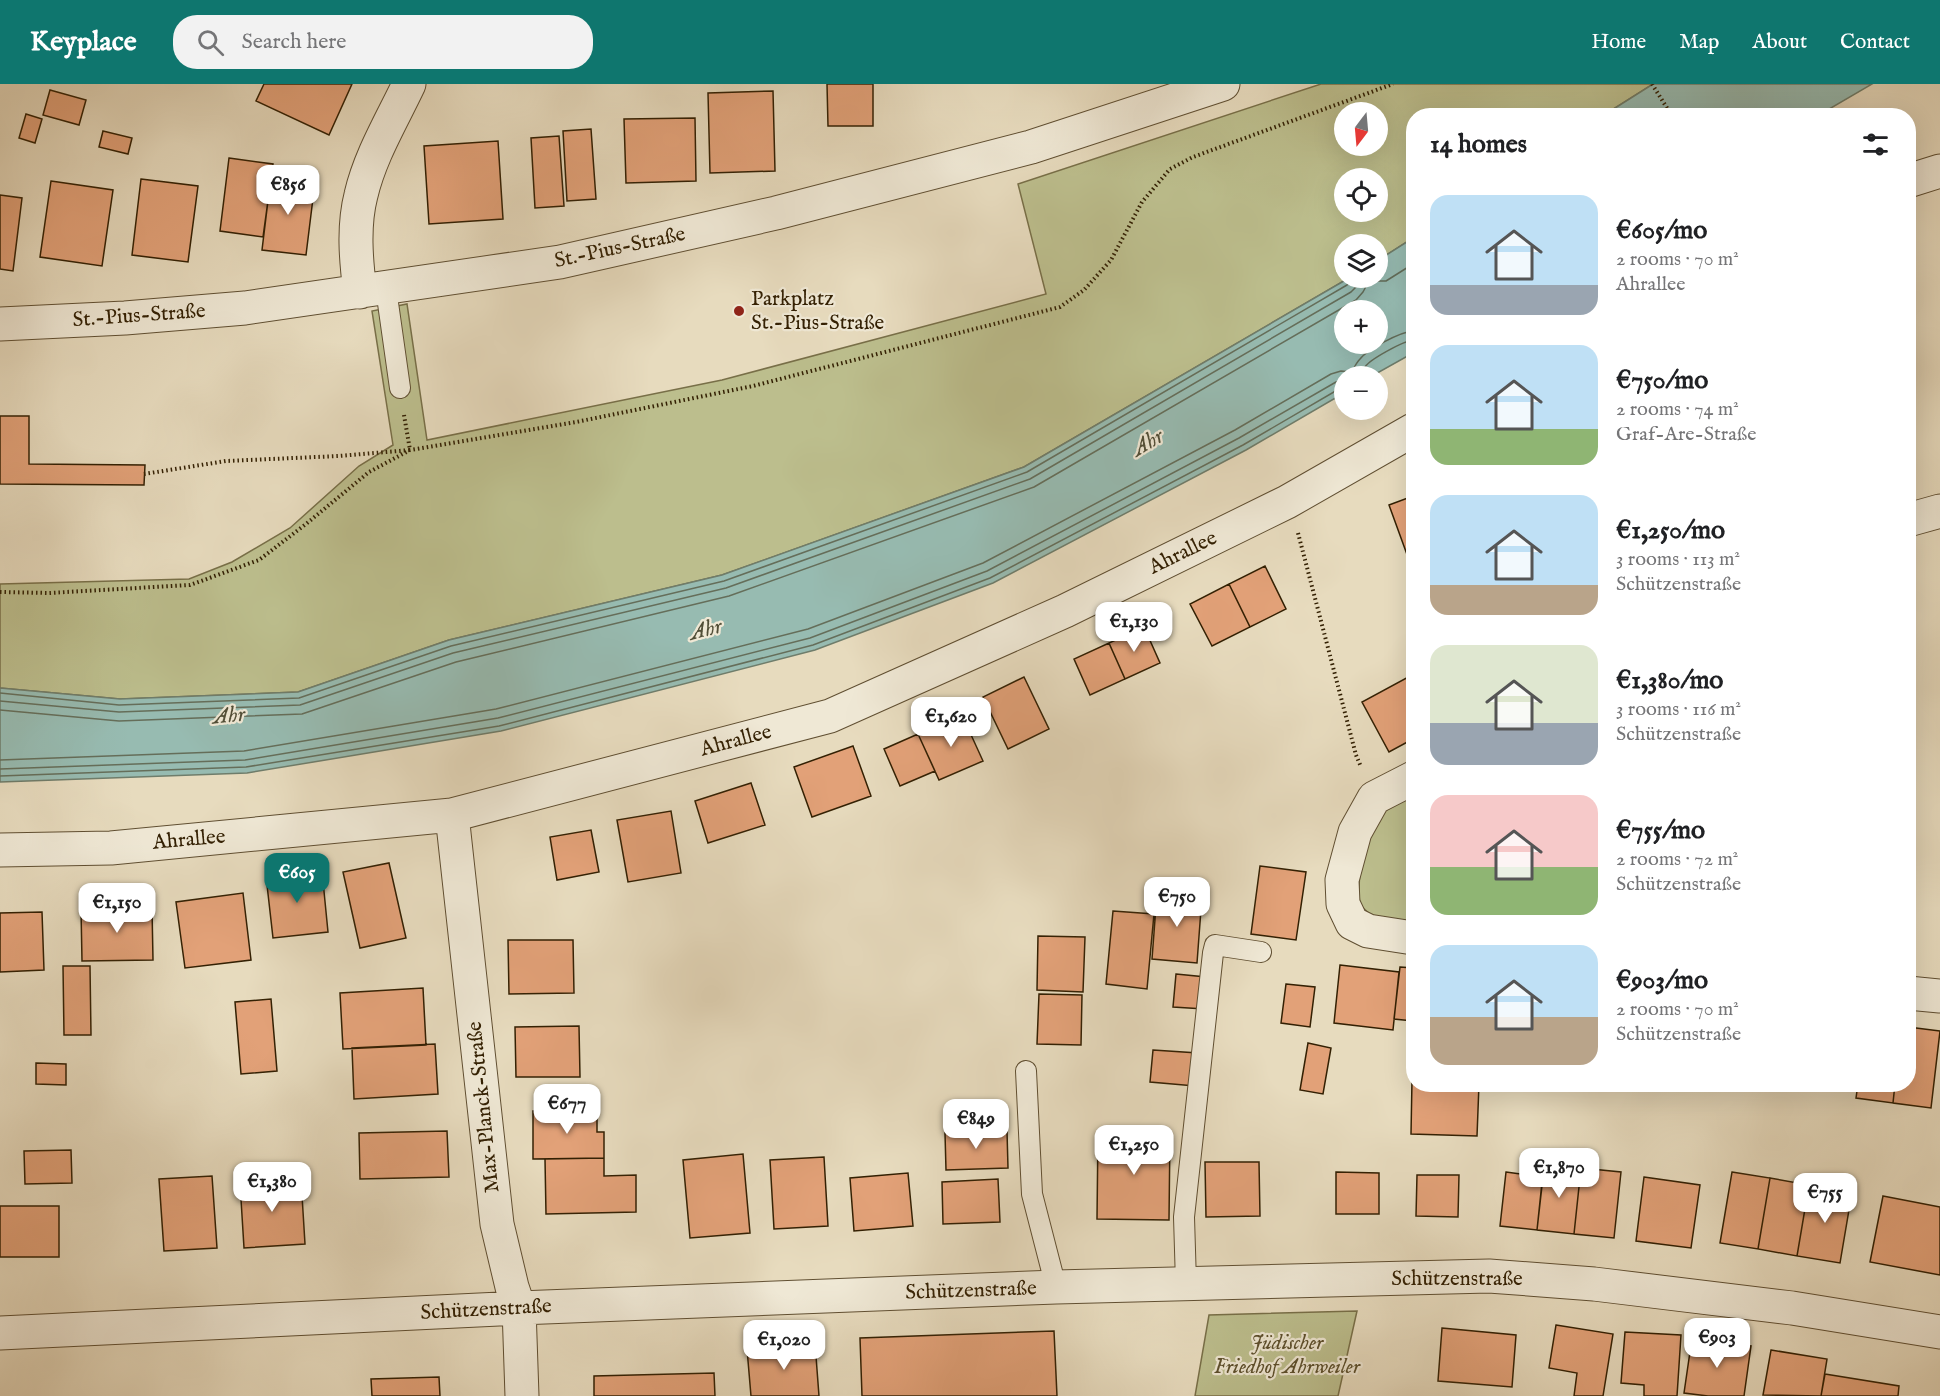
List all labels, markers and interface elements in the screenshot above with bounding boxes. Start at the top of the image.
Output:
search box [173,15,593,69]
text: Keyplace [30,25,137,60]
icon: search [194,26,227,59]
text: Search here [242,28,346,56]
text: Home [1591,29,1646,56]
text: Map [1679,29,1719,56]
text: About [1752,29,1807,56]
text: Contact [1840,29,1910,56]
north arrow [1334,102,1388,156]
map controls [1334,102,1388,420]
text: 14 homes [1430,128,1527,161]
icon: filters [1859,128,1892,161]
pin: €856 [252,165,324,216]
button: locate [1334,168,1388,222]
text: €856 [270,172,306,197]
text: €605/mo [1616,214,1707,247]
icon: home [1478,219,1550,291]
street label: St.-Pius-Straße [552,221,688,275]
button: layers [1334,234,1388,288]
text: 2 rooms · 70 m² [1616,247,1739,272]
text: Ahrallee [1616,272,1685,297]
place label: Parkplatz St.-Pius-Straße [751,286,884,337]
street label: St.-Pius-Straße [72,298,207,334]
button: + [1334,300,1388,354]
marker: Parkplatz St.-Pius-Straße [732,304,746,318]
text: €750/mo [1616,364,1708,397]
button: − [1334,366,1388,420]
icon: home [1478,369,1550,441]
text: 2 rooms · 74 m² [1616,397,1739,422]
water label: Ahr [1125,422,1170,464]
text: Graf-Are-Straße [1616,422,1756,447]
text: €1,250/mo [1616,514,1725,547]
icon: home [1478,519,1550,591]
street label: Ahrallee [1143,525,1222,582]
text: 3 rooms · 113 m² [1616,547,1740,572]
text: Schützenstraße [1616,572,1741,597]
pin: €1,130 [1085,602,1183,653]
text: €1,130 [1109,609,1159,634]
water label: Ahr [685,612,726,648]
text: €1,380/mo [1616,664,1723,697]
icon: home [1478,669,1550,741]
pin: €1,620 [902,697,1000,748]
text: 3 rooms · 116 m² [1616,697,1741,722]
water label: Ahr [210,701,248,732]
text: €1,620 [925,704,977,729]
street label: Ahrallee [696,718,775,764]
text: Schützenstraße [1616,722,1741,747]
text: €755/mo [1616,814,1705,847]
icon: home [1478,819,1550,891]
street label: Ahrallee [151,823,227,857]
text: 2 rooms · 72 m² [1616,847,1738,872]
pin: €605 [261,853,333,904]
text: €605 [278,860,316,885]
text: Schützenstraße [1616,872,1741,897]
pin: €750 [1141,877,1213,928]
pin: €1,150 [68,883,166,934]
text: €750 [1158,884,1196,909]
text: €1,150 [93,890,141,915]
text: €903/mo [1616,964,1708,997]
icon: home [1478,969,1550,1041]
text: 2 rooms · 70 m² [1616,997,1739,1022]
street label: Max-Planck-Straße [462,1020,506,1194]
text: Schützenstraße [1616,1022,1741,1047]
pin: €677 [531,1084,603,1135]
text: €677 [548,1091,586,1116]
pin: €849 [940,1099,1012,1150]
text: €849 [957,1106,995,1131]
pin: €1,250 [1085,1125,1183,1176]
text: €1,250 [1109,1132,1159,1157]
pin: €1,870 [1510,1148,1608,1199]
text: €1,870 [1533,1155,1585,1180]
pin: €1,380 [223,1162,321,1213]
text: €1,380 [247,1169,297,1194]
pin: €755 [1789,1173,1861,1224]
text: €755 [1807,1180,1843,1205]
street label: Schützenstraße [1391,1266,1523,1293]
street label: Schützenstraße [905,1275,1037,1307]
street label: Schützenstraße [420,1293,553,1327]
pin: €903 [1681,1318,1753,1369]
pin: €1,020 [735,1320,833,1371]
text: €903 [1698,1325,1736,1350]
text: €1,020 [757,1327,811,1352]
park label: Jüdischer Friedhof Ahrweiler [1214,1330,1361,1381]

